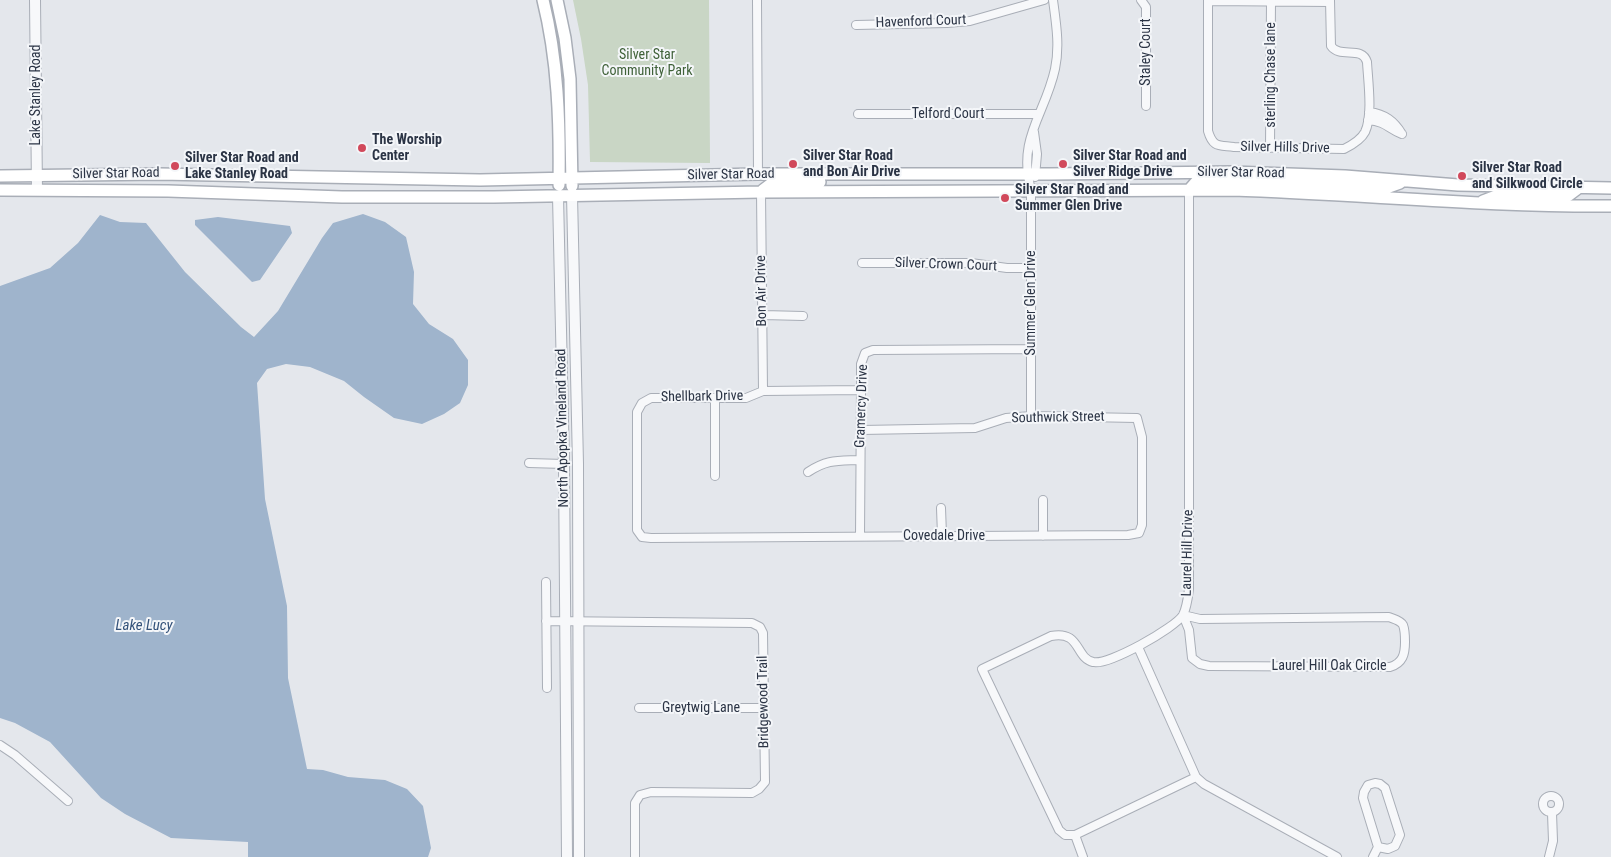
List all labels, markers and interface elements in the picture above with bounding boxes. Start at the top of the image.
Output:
street label: Havenford Court [875,12,967,32]
street label: Staley Court [1138,18,1154,86]
street label: sterling Chase lane [1263,22,1279,128]
street label: Lake Stanley Road [28,44,44,146]
park label: Silver Star Community Park [602,47,692,80]
street label: Telford Court [912,106,984,122]
place label: The Worship Center [372,132,442,164]
street label: Silver Hills Drive [1240,139,1330,157]
marker: The Worship Center [356,142,368,154]
place label: Silver Star Road and Bon Air Drive [803,148,900,180]
place label: Silver Star Road and Silver Ridge Drive [1073,148,1187,180]
place label: Silver Star Road and Lake Stanley Road [185,150,299,182]
marker: Silver Star Road and Bon Air Drive [787,158,799,170]
marker: Silver Star Road and Silver Ridge Drive [1057,158,1069,170]
marker: Silver Star Road and Lake Stanley Road [169,160,181,172]
place label: Silver Star Road and Silkwood Circle [1472,160,1583,192]
street label: Silver Star Road [1197,164,1285,182]
street label: Silver Star Road [72,165,160,183]
street label: Silver Star Road [687,166,775,184]
marker: Silver Star Road and Silkwood Circle [1456,170,1468,182]
place label: Silver Star Road and Summer Glen Drive [1015,182,1129,214]
marker: Silver Star Road and Summer Glen Drive [999,192,1011,204]
street label: Summer Glen Drive [1023,250,1039,356]
street label: Bon Air Drive [753,255,771,327]
street label: Silver Crown Court [895,255,997,275]
street label: North Apopka Vineland Road [553,348,573,508]
street label: Gramercy Drive [852,364,872,448]
street label: Shellbark Drive [661,388,743,406]
street label: Southwick Street [1011,409,1105,427]
street label: Laurel Hill Drive [1179,509,1197,597]
street label: Covedale Drive [903,528,985,544]
water label: Lake Lucy [116,617,172,635]
street label: Bridgewood Trail [755,655,773,749]
street label: Laurel Hill Oak Circle [1272,658,1386,674]
street label: Greytwig Lane [662,700,740,716]

